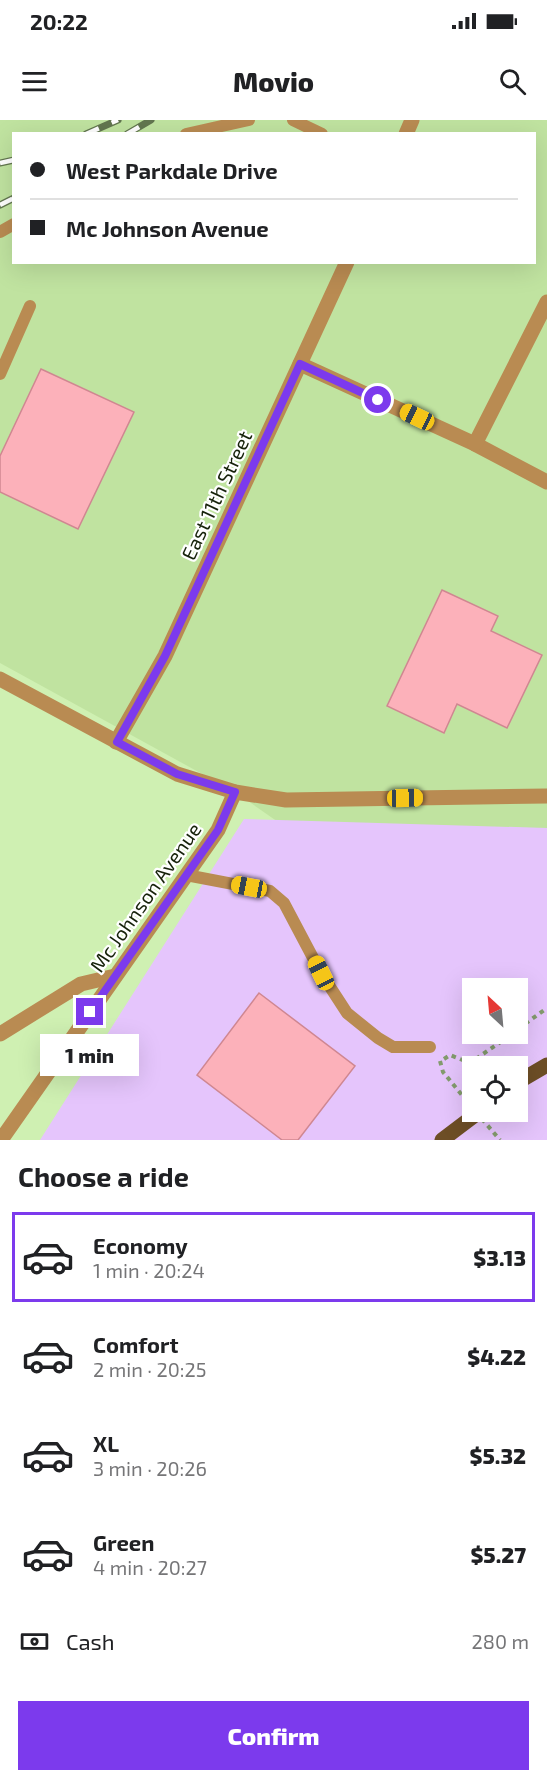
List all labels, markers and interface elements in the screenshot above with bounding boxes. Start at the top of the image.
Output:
text: 20:22 [30,8,88,34]
icon: menu [18,65,51,98]
text: Movio [233,65,314,97]
icon: search [496,65,529,98]
text: West Parkdale Drive [66,157,278,183]
text: Mc Johnson Avenue [66,215,269,241]
route start [364,386,391,413]
car [397,401,437,433]
street label: East 11th Street [176,426,257,563]
car [387,789,423,807]
street label: Mc Johnson Avenue [84,818,206,976]
car [230,875,268,899]
car [305,953,337,993]
north arrow [462,978,528,1044]
map controls [462,978,528,1122]
route end [76,998,103,1025]
callout: 1 min [40,1033,140,1075]
text: 1 min [65,1043,114,1067]
button: locate [462,1056,528,1122]
text: Choose a ride [18,1160,189,1192]
icon: car [21,1230,75,1284]
text: Economy [93,1232,188,1258]
text: $3.13 [473,1244,526,1270]
text: 1 min · 20:24 [93,1258,205,1282]
icon: car [21,1329,75,1383]
text: Comfort [93,1331,178,1357]
text: $4.22 [467,1343,526,1369]
text: 2 min · 20:25 [93,1357,206,1381]
icon: car [21,1428,75,1482]
text: XL [93,1430,119,1456]
text: $5.32 [470,1442,526,1468]
text: 3 min · 20:26 [93,1456,207,1480]
icon: car [21,1527,75,1581]
text: Green [93,1529,155,1555]
text: $5.27 [470,1541,526,1567]
text: 4 min · 20:27 [93,1555,207,1579]
icon: cash [18,1625,51,1658]
text: Cash [66,1628,115,1654]
text: 280 m [472,1629,529,1653]
button: Confirm [18,1701,529,1770]

